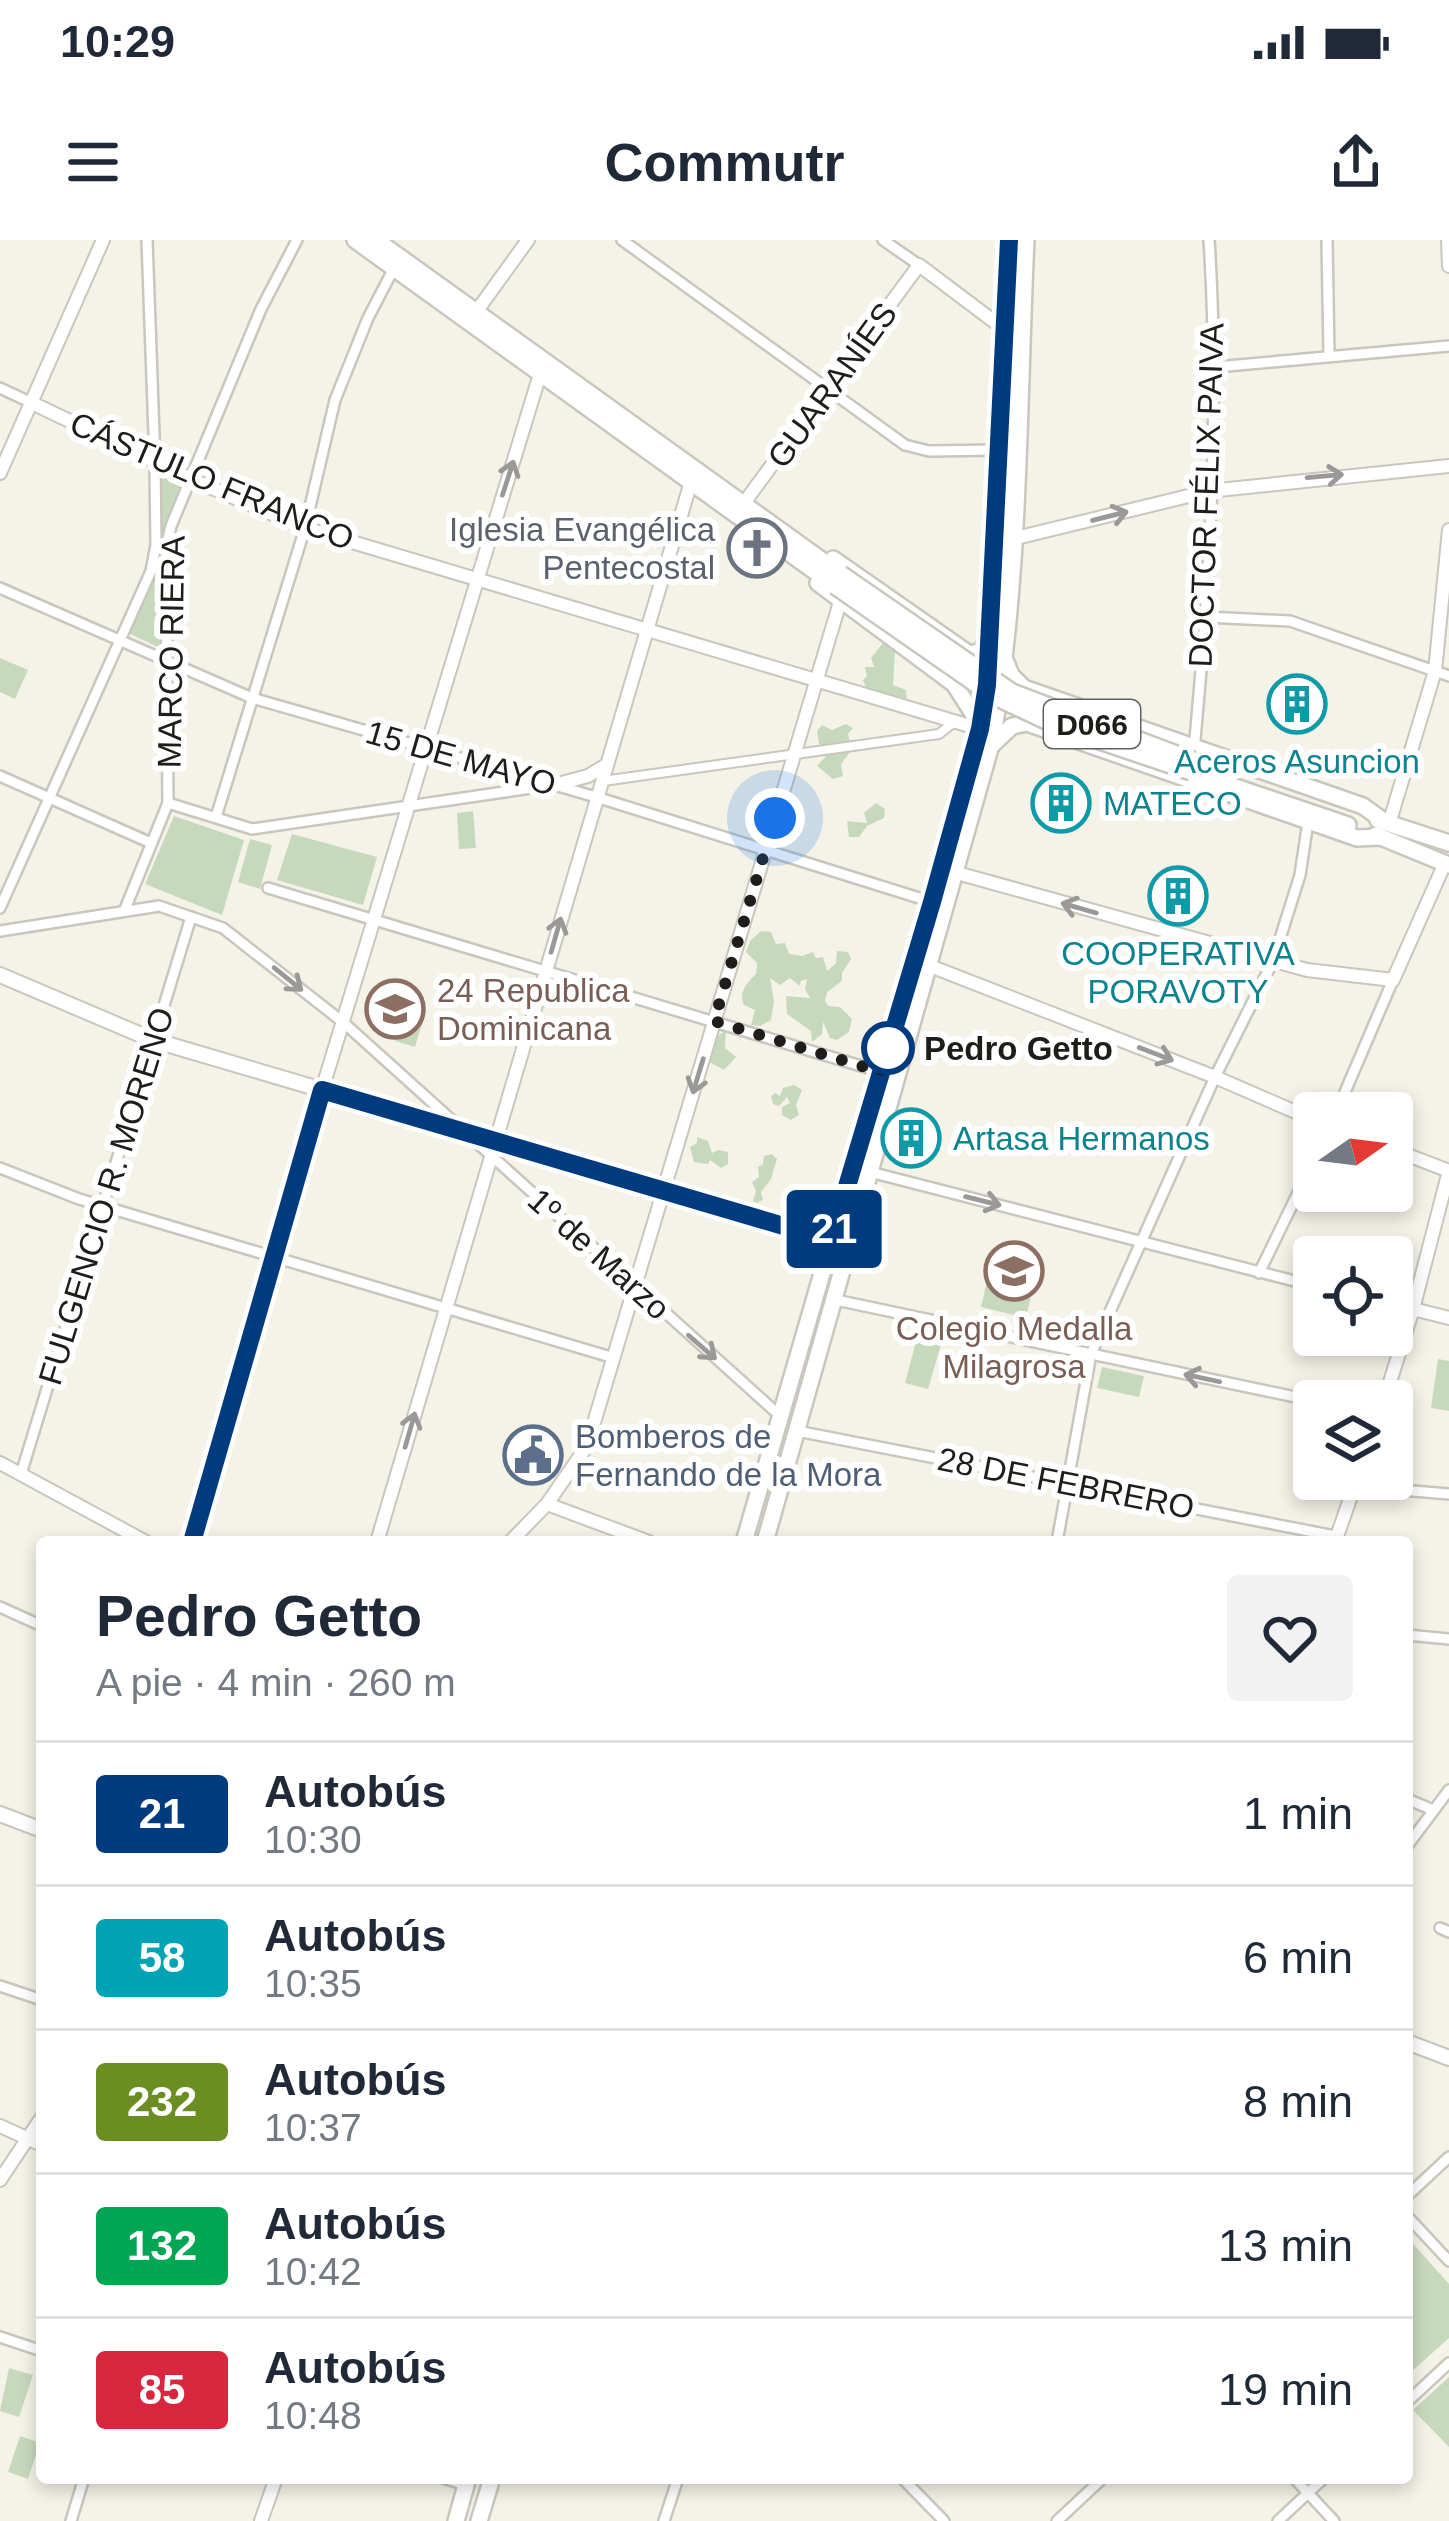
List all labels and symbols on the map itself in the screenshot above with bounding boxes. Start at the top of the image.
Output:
street label: GUARANÍES [760,295,904,475]
street label: DOCTOR FÉLIX PAIVA [1181,322,1231,668]
street label: CÁSTULO FRANCO [65,405,359,557]
one-way arrow [499,460,521,498]
one-way arrow [1305,465,1344,488]
one-way arrow [1091,504,1129,526]
place label: Iglesia Evangélica Pentecostal [449,511,716,586]
church icon: Iglesia Evangélica Pentecostal [726,517,788,579]
street label: MARCO RIERA [150,535,192,769]
building icon: Aceros Asuncion [1266,673,1328,735]
road number: D066 [1044,700,1140,748]
street label: 15 DE MAYO [362,713,560,803]
place label: Aceros Asuncion [1174,743,1420,780]
building icon: MATECO [1030,772,1092,834]
place label: MATECO [1103,785,1242,822]
your location [745,788,805,848]
building icon: COOPERATIVA PORAVOTY [1147,865,1209,927]
one-way arrow [1061,896,1099,918]
one-way arrow [546,917,568,955]
place label: COOPERATIVA PORAVOTY [1061,935,1295,1010]
one-way arrow [272,965,304,991]
place label: 24 Republica Dominicana [437,972,630,1047]
school or university icon: 24 Republica Dominicana [364,978,426,1040]
street label: FULGENCIO R. MORENO [31,1003,181,1389]
marker: Pedro Getto [863,1023,913,1073]
place label: Pedro Getto [924,1030,1113,1067]
one-way arrow [1137,1045,1174,1066]
one-way arrow [686,1056,708,1094]
north arrow [1293,1092,1413,1212]
building icon: Artasa Hermanos [880,1107,942,1169]
place label: Artasa Hermanos [953,1120,1210,1157]
street label: 1º de Marzo [521,1181,677,1327]
line badge: 21 [780,1190,888,1268]
one-way arrow [964,1191,1002,1213]
school or university icon: Colegio Medalla Milagrosa [983,1240,1045,1302]
place label: Colegio Medalla Milagrosa [896,1310,1133,1385]
one-way arrow [687,1333,717,1360]
one-way arrow [1184,1365,1222,1388]
one-way arrow [400,1412,422,1450]
place label: Bomberos de Fernando de la Mora [575,1418,882,1493]
public building icon: Bomberos de Fernando de la Mora [502,1424,564,1486]
street label: 28 DE FEBRERO [935,1440,1197,1526]

